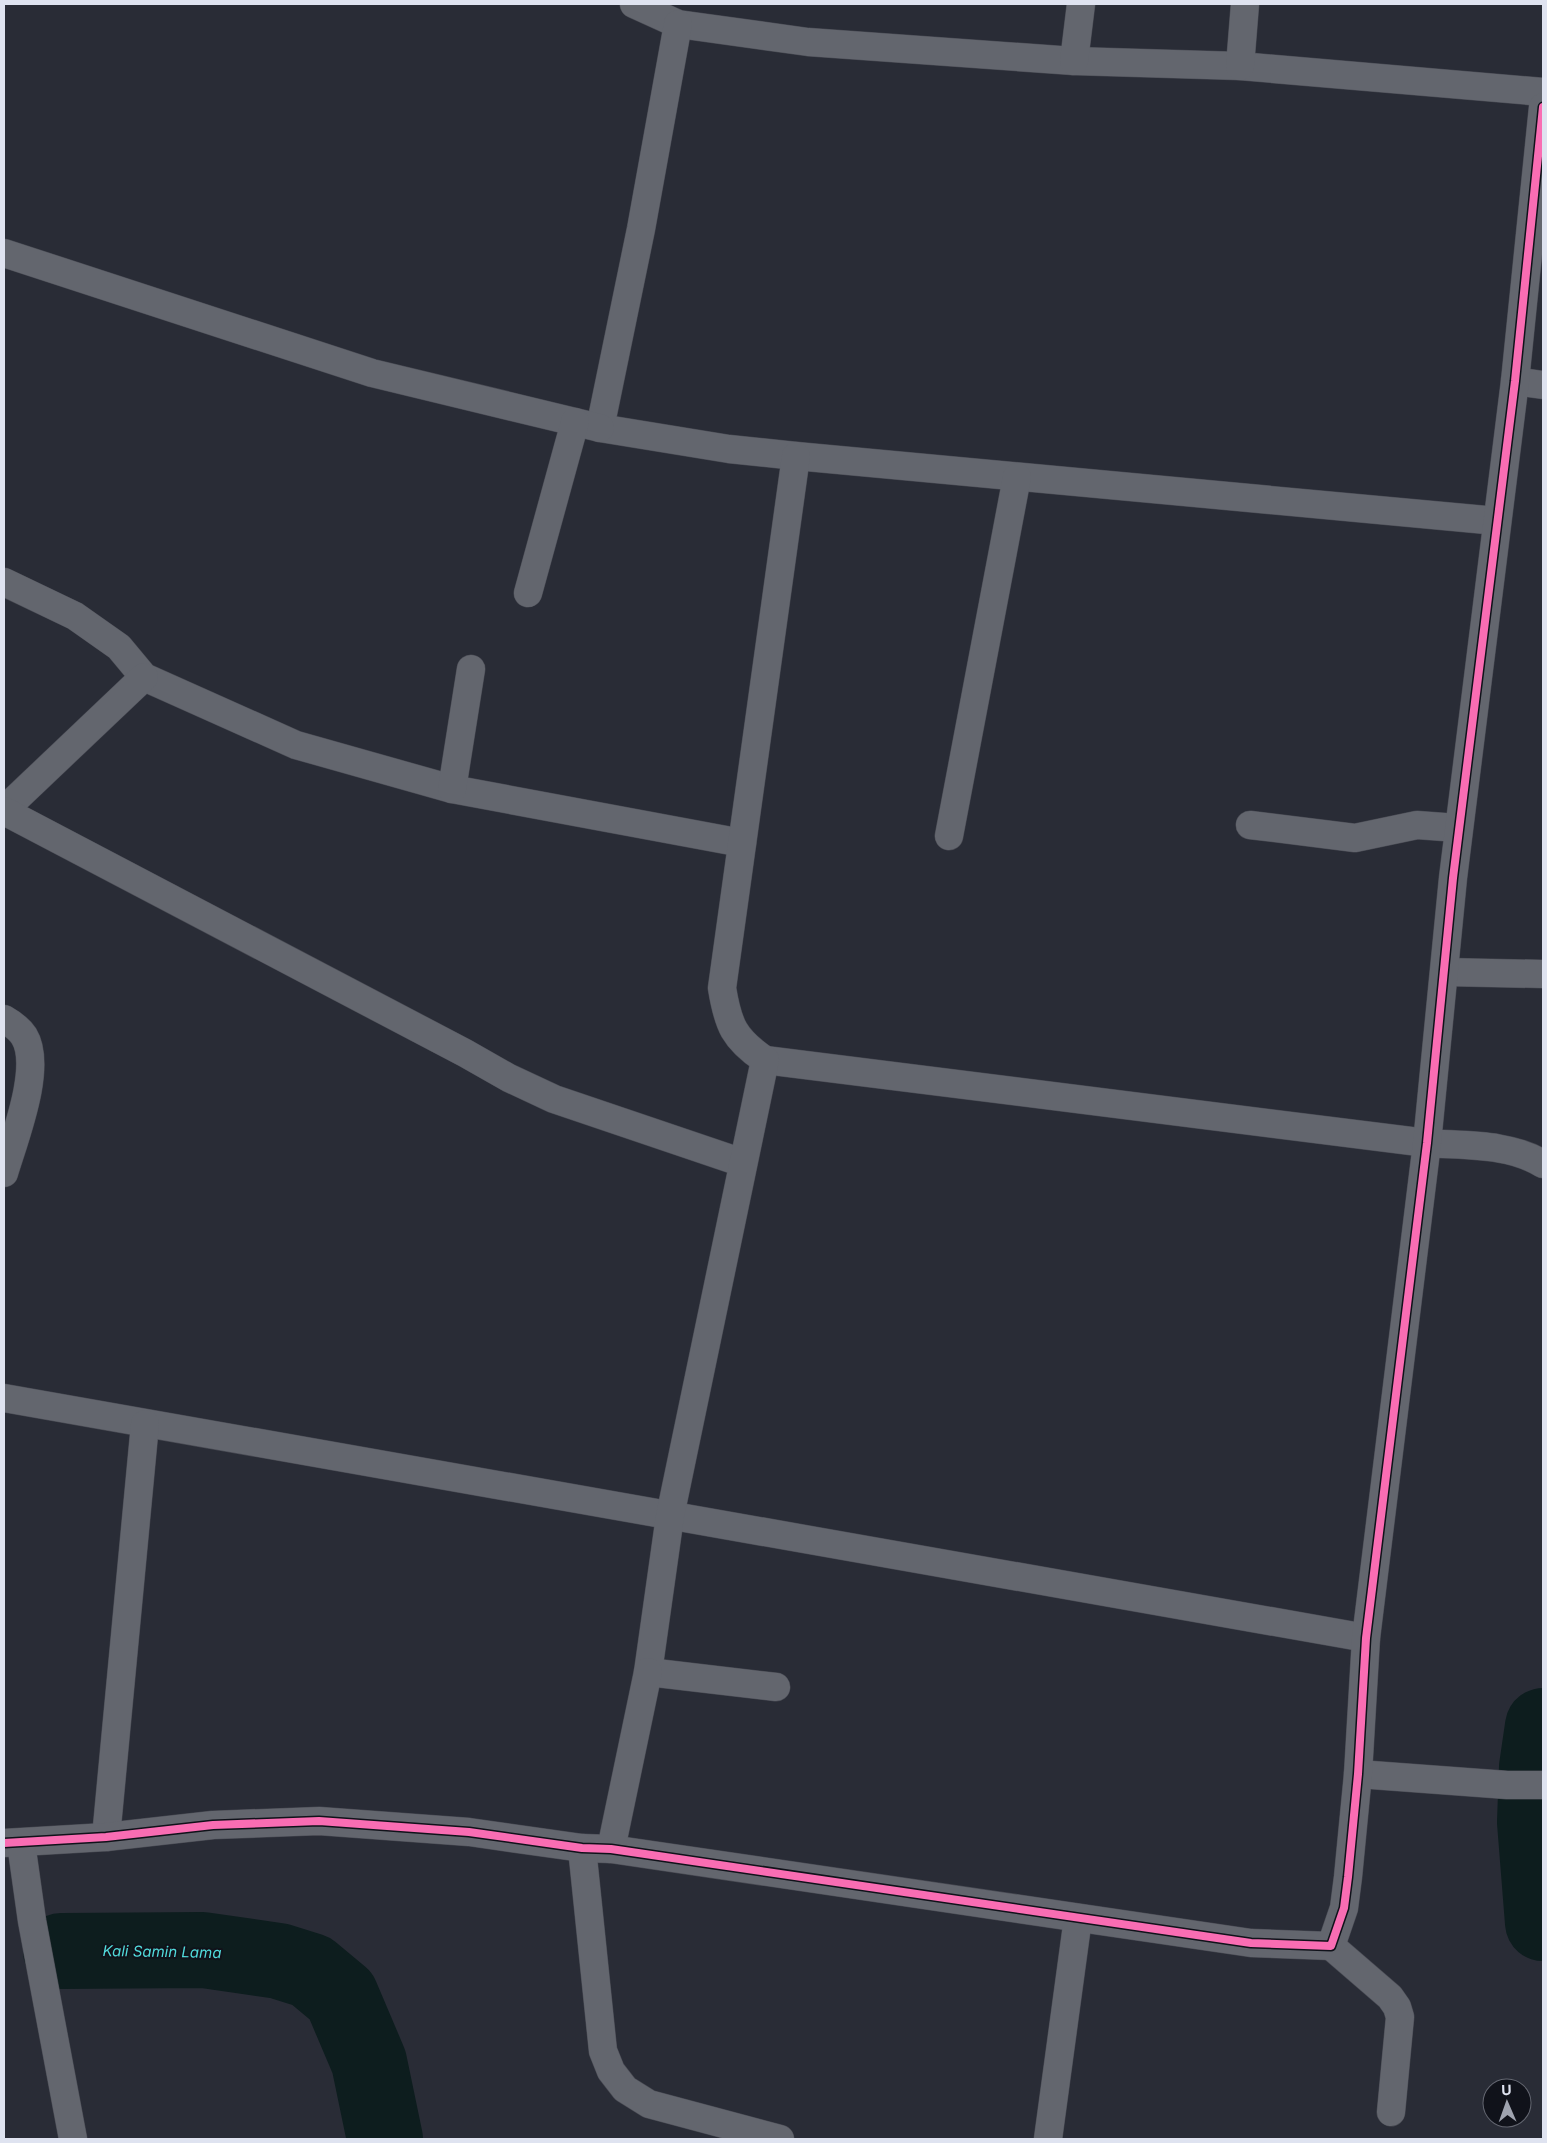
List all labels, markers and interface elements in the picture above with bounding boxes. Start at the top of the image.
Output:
water label: Kali Samin Lama [102,1941,222,1962]
north arrow [1482,2078,1532,2128]
text: U [1501,2081,1512,2098]

